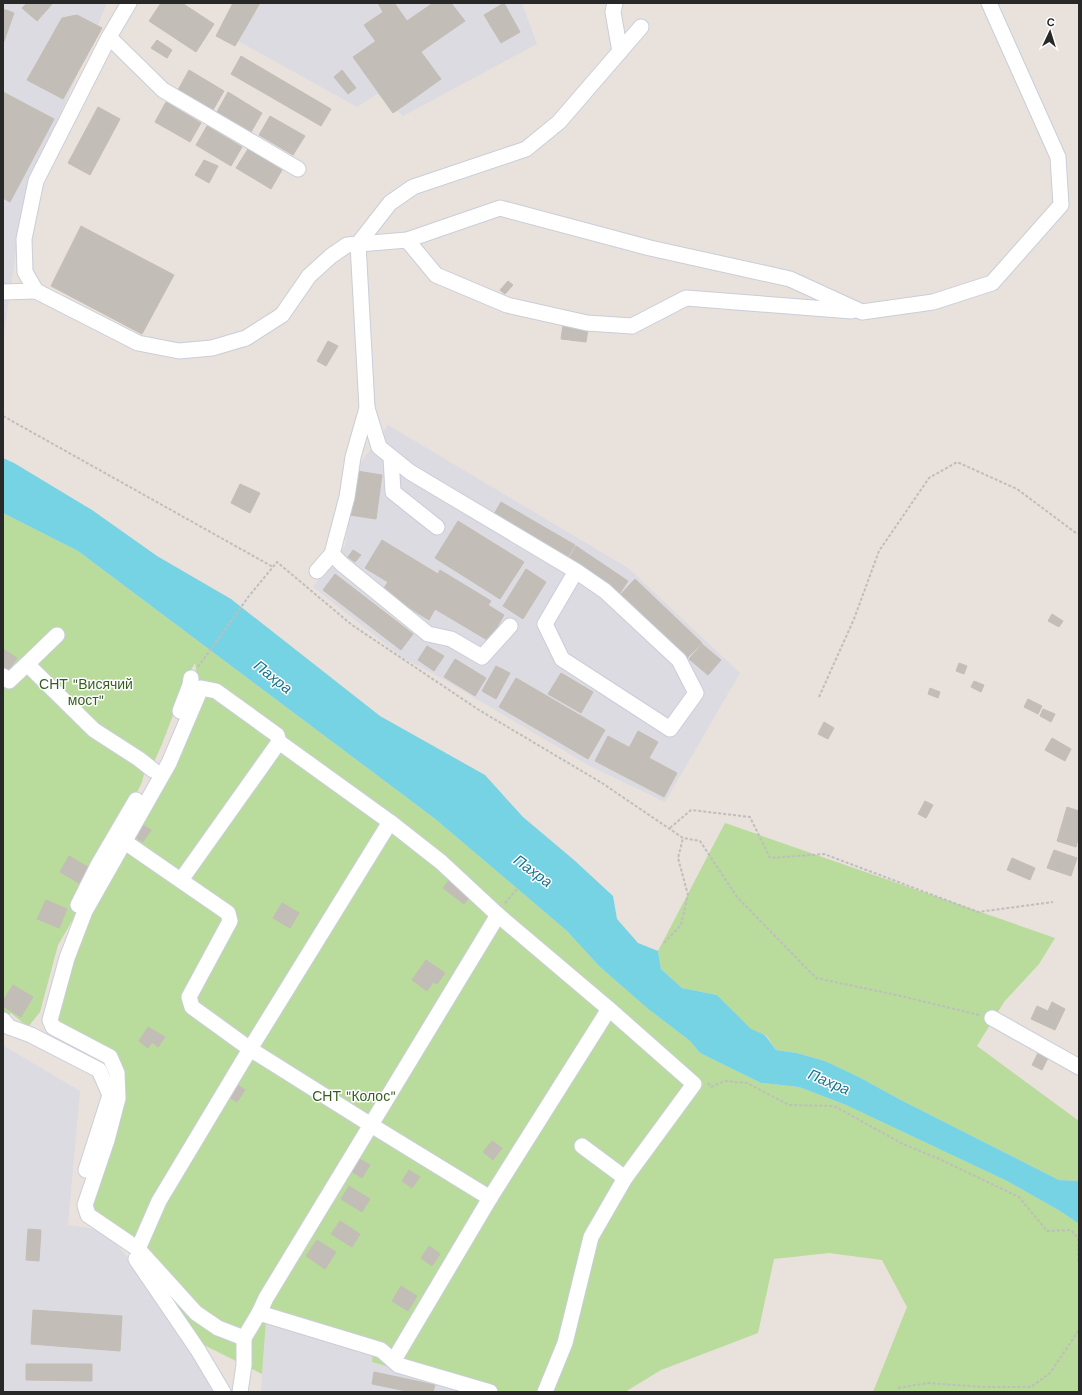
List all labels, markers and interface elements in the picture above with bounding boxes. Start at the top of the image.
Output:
north arrow [1030,12,1070,52]
text: С [1046,16,1055,29]
water label: Пахра [250,657,296,697]
park label: СНТ "Висячий мост" [39,676,133,708]
water label: Пахра [510,851,556,891]
water label: Пахра [806,1065,852,1099]
park label: СНТ "Колос" [312,1088,396,1104]

